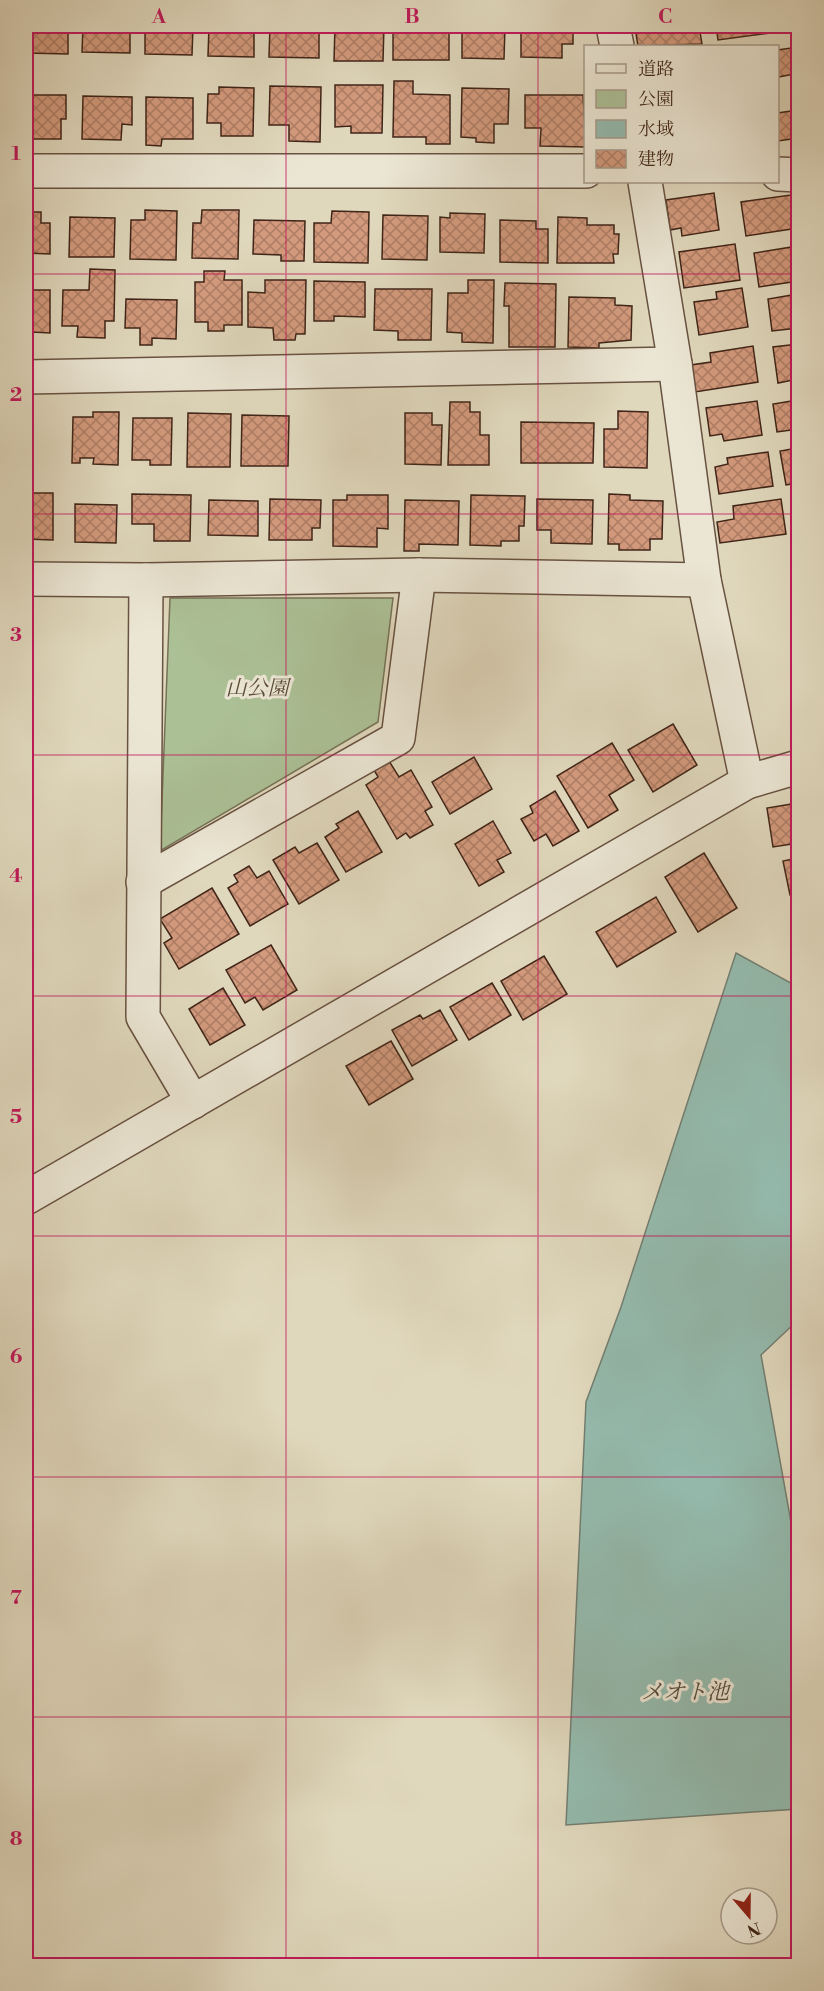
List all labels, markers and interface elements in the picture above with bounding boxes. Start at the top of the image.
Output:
text: A [151,5,167,30]
text: B [404,5,420,30]
text: C [658,5,672,30]
legend [584,45,779,183]
text: 道路 [638,58,674,81]
text: 公園 [638,88,674,111]
text: 水域 [638,118,674,141]
text: 1 [11,142,21,167]
text: 建物 [638,148,674,171]
text: 2 [10,383,22,408]
text: 3 [10,623,22,648]
park label: 山公園 [226,676,291,702]
text: 4 [9,864,23,889]
text: 5 [10,1105,22,1130]
text: 6 [10,1345,23,1370]
text: 7 [10,1586,22,1611]
water label: メオト池 [641,1679,732,1706]
text: 8 [10,1827,23,1852]
north arrow [719,1886,779,1946]
text: N [744,1918,763,1941]

